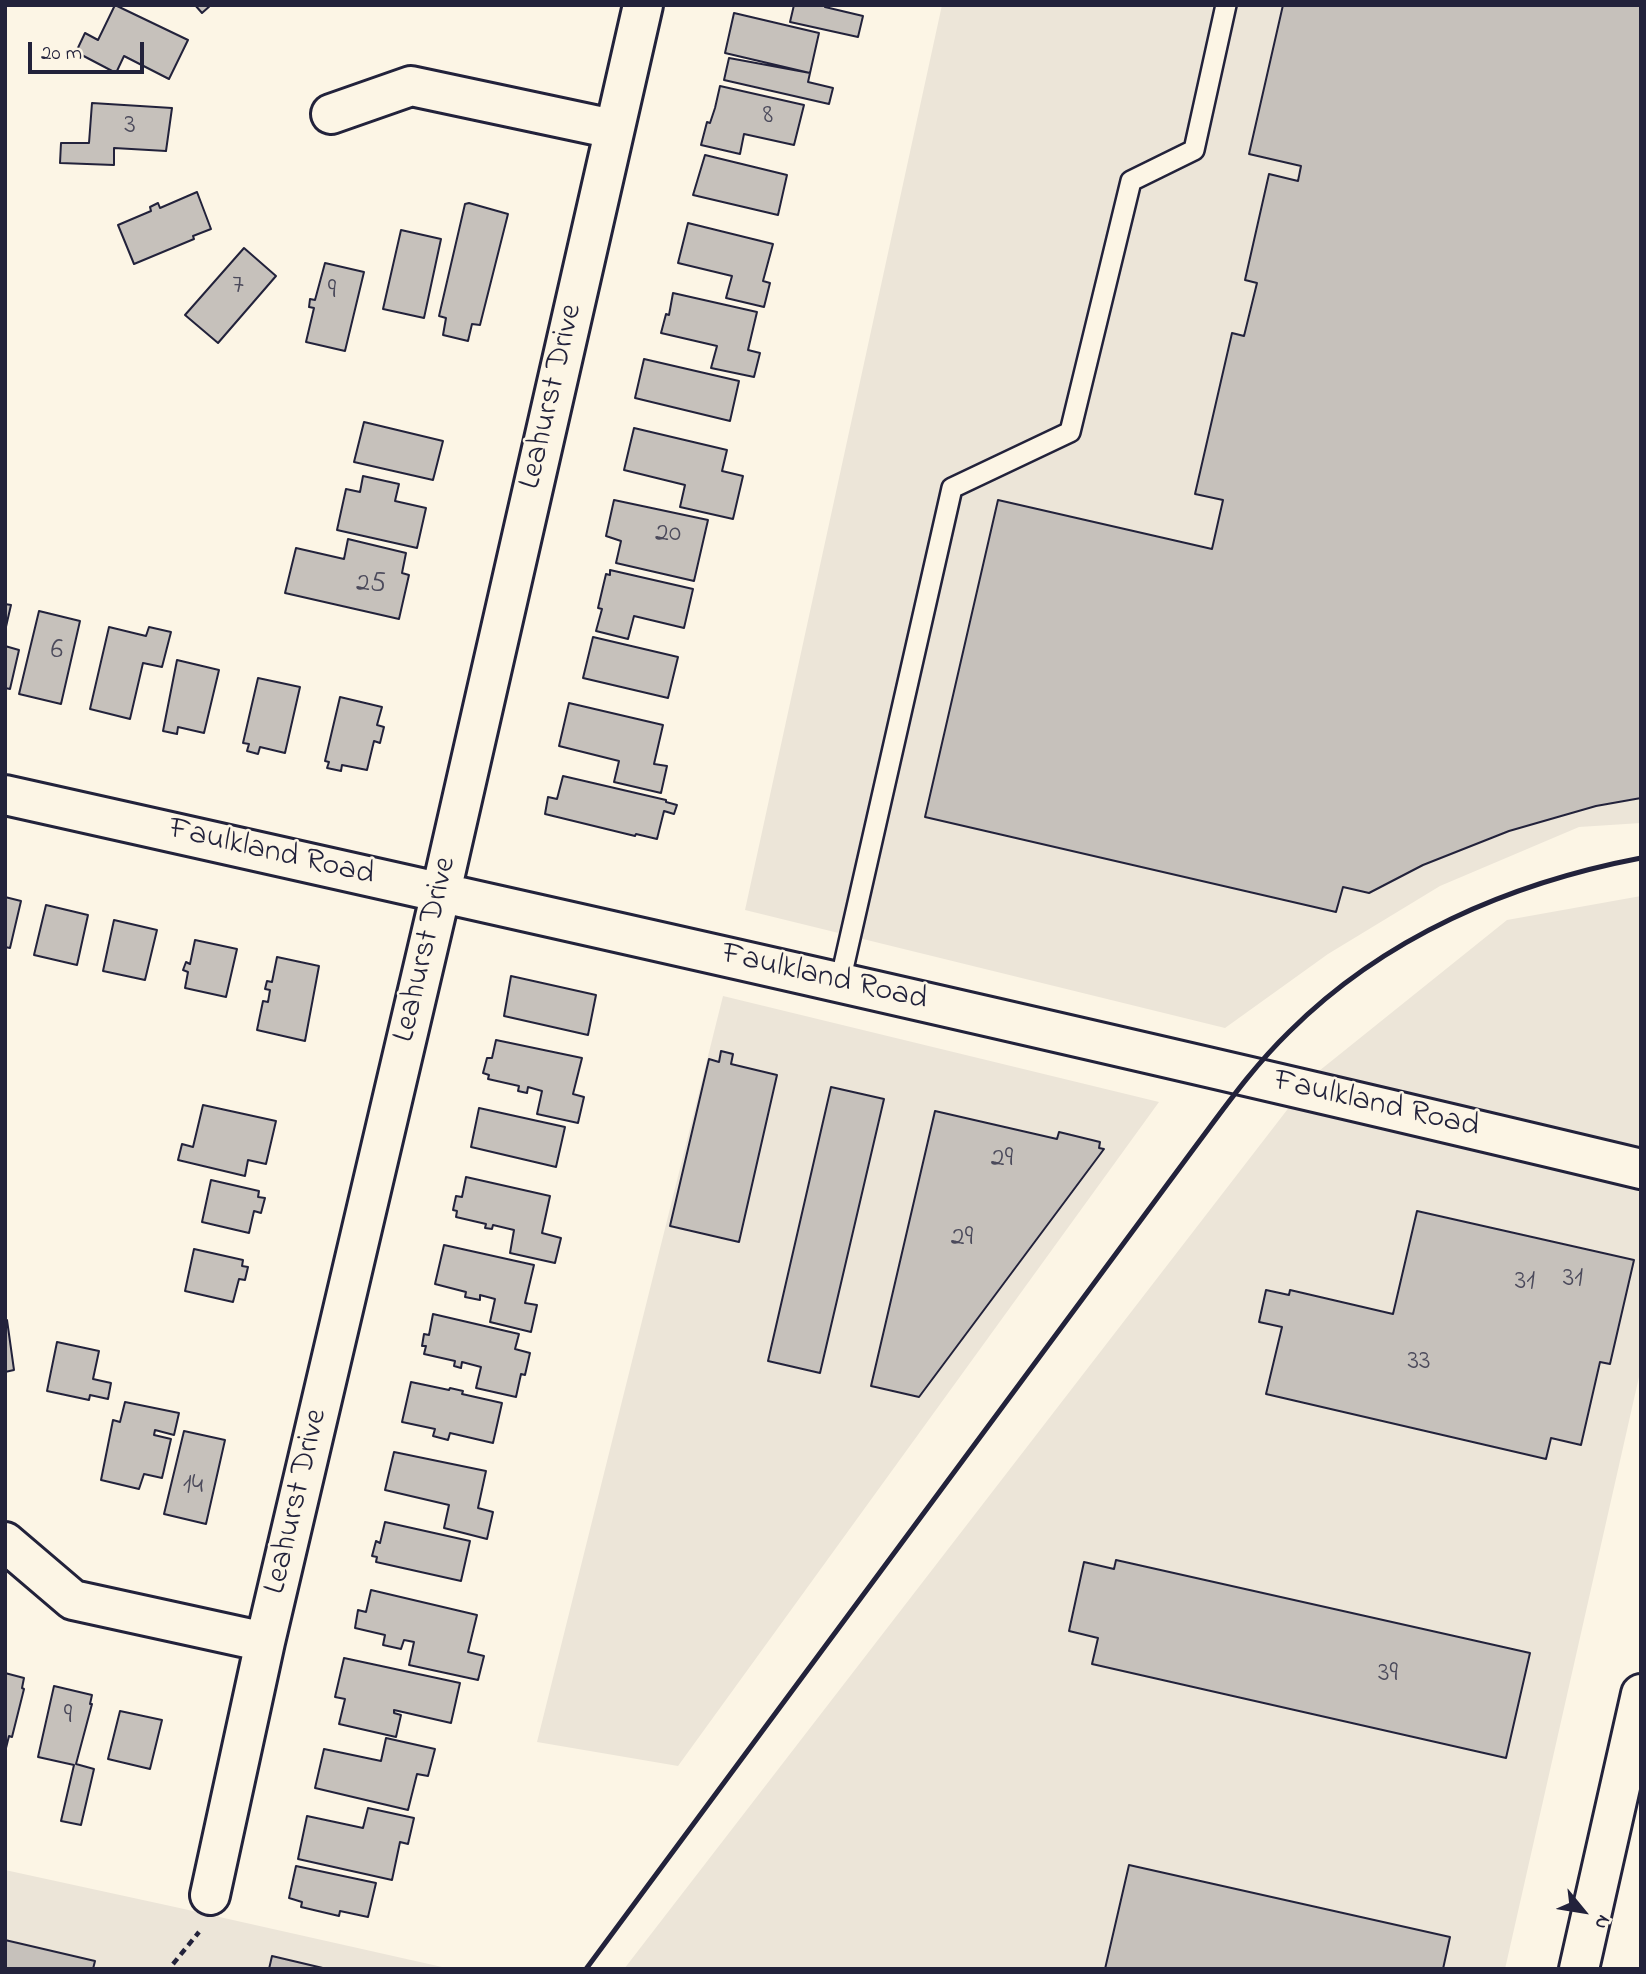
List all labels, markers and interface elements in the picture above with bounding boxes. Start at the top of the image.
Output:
scale bar [32,28,147,72]
text: 20 m [41,39,82,69]
house number: 8 [763,100,773,134]
house number: 3 [124,110,136,144]
house number: 7 [232,270,244,304]
house number: 9 [328,275,336,309]
street label: Leahurst Drive [513,301,593,493]
house number: 20 [655,518,681,552]
house number: 25 [356,568,386,602]
house number: 6 [51,635,63,669]
street label: Faulkland Road [165,812,377,896]
street label: Leahurst Drive [387,854,467,1046]
street label: Faulkland Road [718,937,930,1021]
street label: Faulkland Road [1270,1064,1482,1148]
house number: 29 [991,1143,1013,1177]
house number: 29 [951,1222,973,1256]
house number: 31 [1563,1263,1583,1297]
house number: 31 [1515,1266,1535,1300]
house number: 33 [1407,1346,1431,1380]
street label: Leahurst Drive [258,1406,338,1598]
house number: 14 [183,1470,203,1504]
house number: 39 [1378,1658,1398,1692]
house number: 9 [64,1700,72,1734]
north arrow [1548,1876,1618,1946]
text: N [1587,1909,1617,1934]

